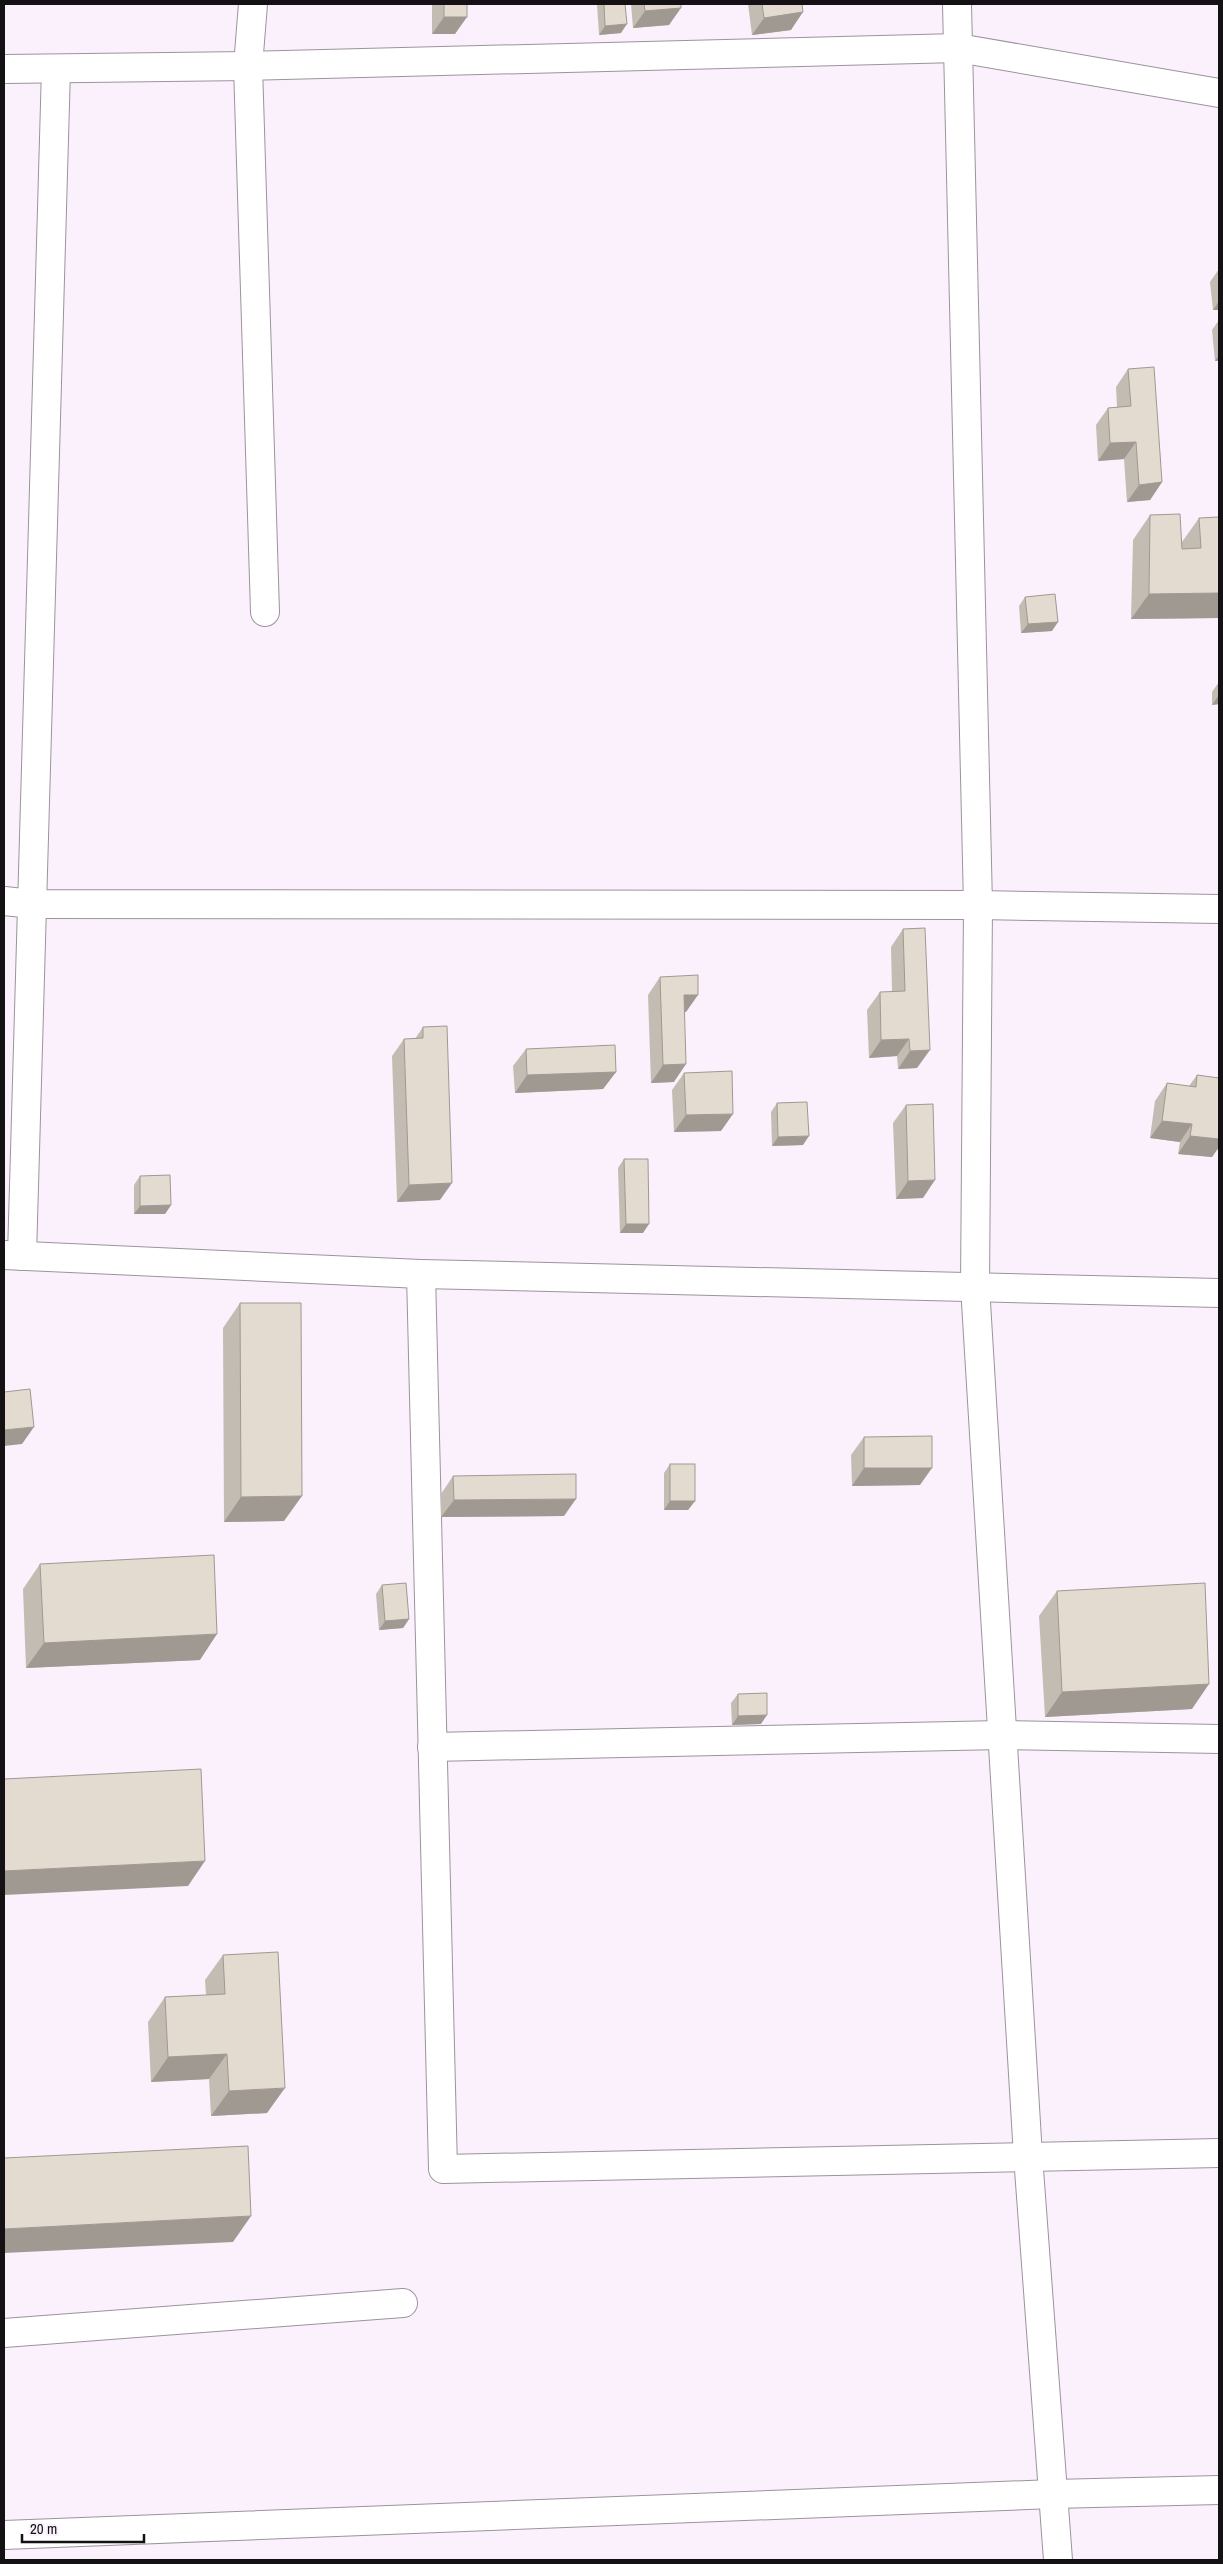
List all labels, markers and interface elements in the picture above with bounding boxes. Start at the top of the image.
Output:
scale bar [22,2512,145,2544]
text: 20 m [30,2518,57,2539]

